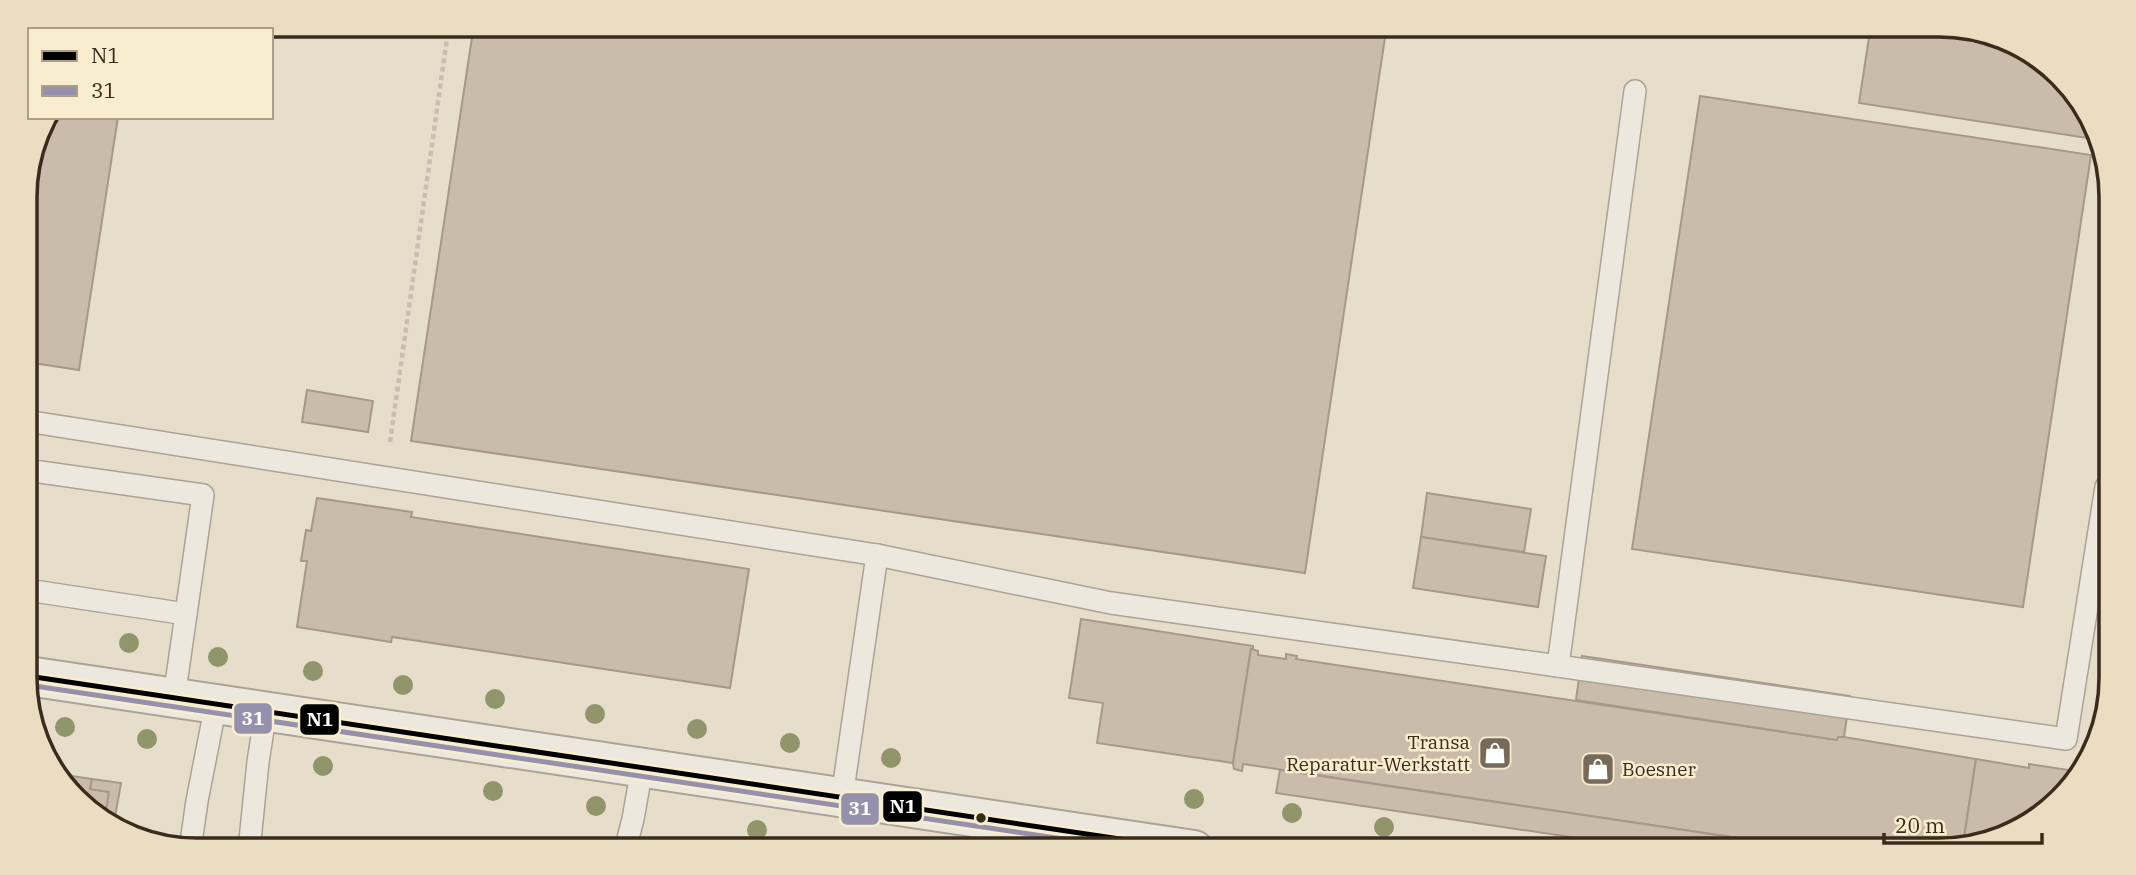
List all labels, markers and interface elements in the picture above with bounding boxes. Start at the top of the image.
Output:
legend [28,28,273,119]
text: N1 [91,41,120,69]
text: 31 [91,76,116,104]
line badge: 31 [233,702,273,735]
line badge: N1 [299,703,340,736]
text: 31 [242,706,264,730]
text: N1 [307,707,333,731]
place label: Transa Reparatur-Werkstatt [1286,730,1470,776]
shop icon: Transa Reparatur-Werkstatt [1476,734,1514,772]
shop icon: Boesner [1579,750,1617,788]
place label: Boesner [1622,757,1696,781]
line badge: N1 [882,790,923,823]
line badge: 31 [840,792,880,826]
text: N1 [890,794,916,818]
text: 31 [849,796,871,820]
scale bar [1884,802,2042,846]
unlabelled marker [974,811,988,825]
text: 20 m [1895,811,1945,839]

